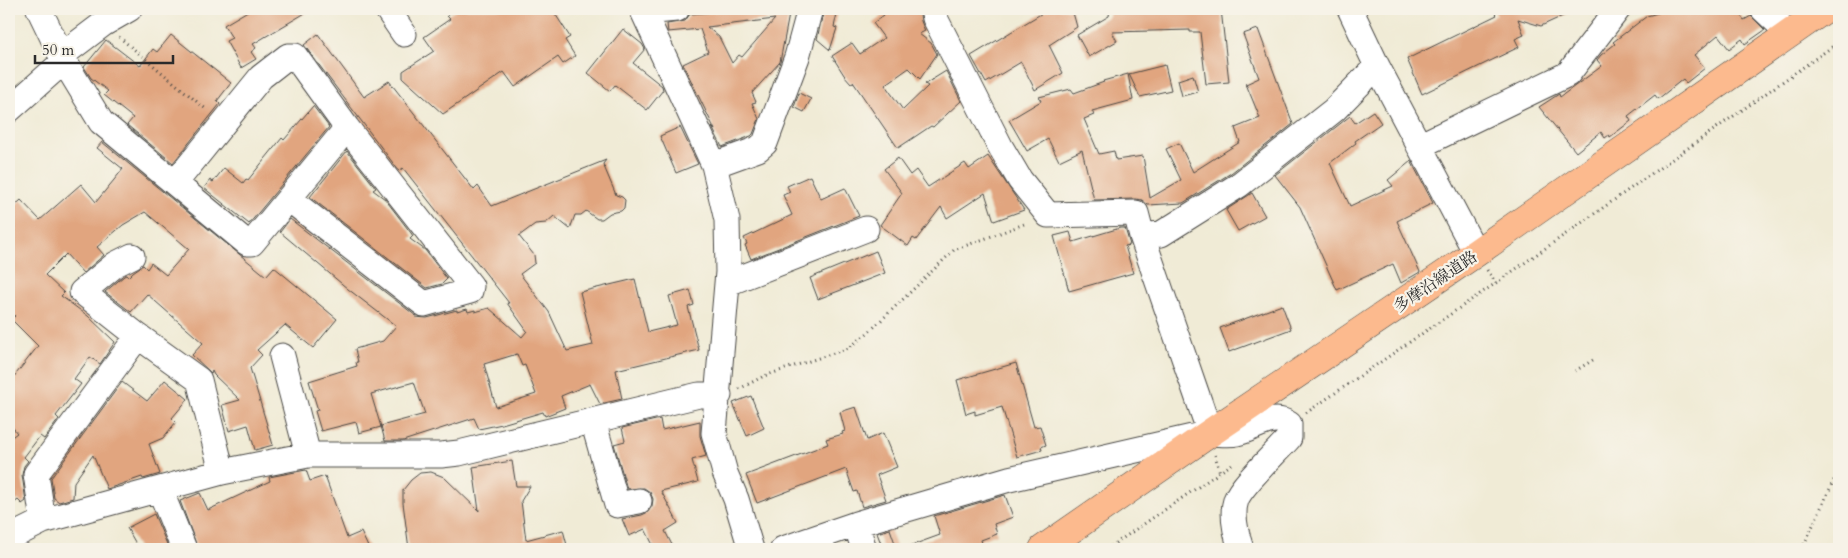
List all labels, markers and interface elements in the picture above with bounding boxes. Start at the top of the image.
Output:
scale bar [35,32,172,64]
text: 50 m [42,40,74,60]
street label: 多摩沿線道路 [1390,246,1482,318]

